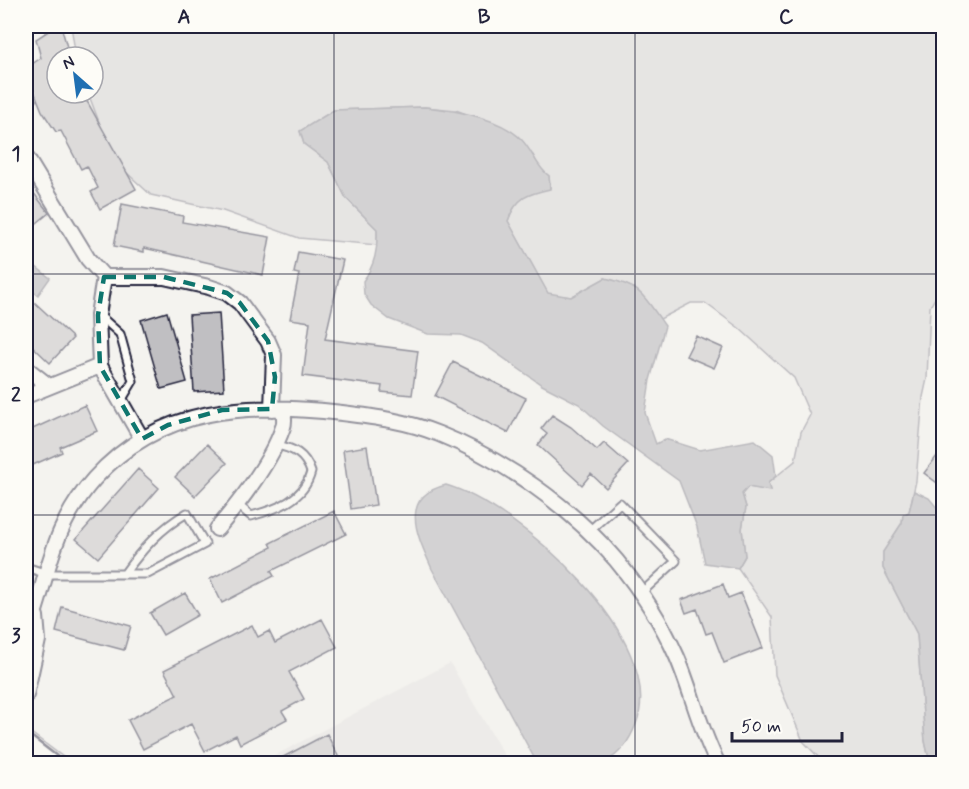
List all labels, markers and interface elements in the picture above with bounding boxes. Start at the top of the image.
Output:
text: A [177,4,191,31]
text: B [478,4,491,31]
text: C [779,4,794,31]
north arrow [45,45,105,105]
text: N [59,51,78,75]
text: 1 [12,141,20,168]
text: 2 [11,382,21,409]
text: 3 [11,623,21,650]
scale bar [732,705,842,743]
text: 50 m [741,715,781,739]

